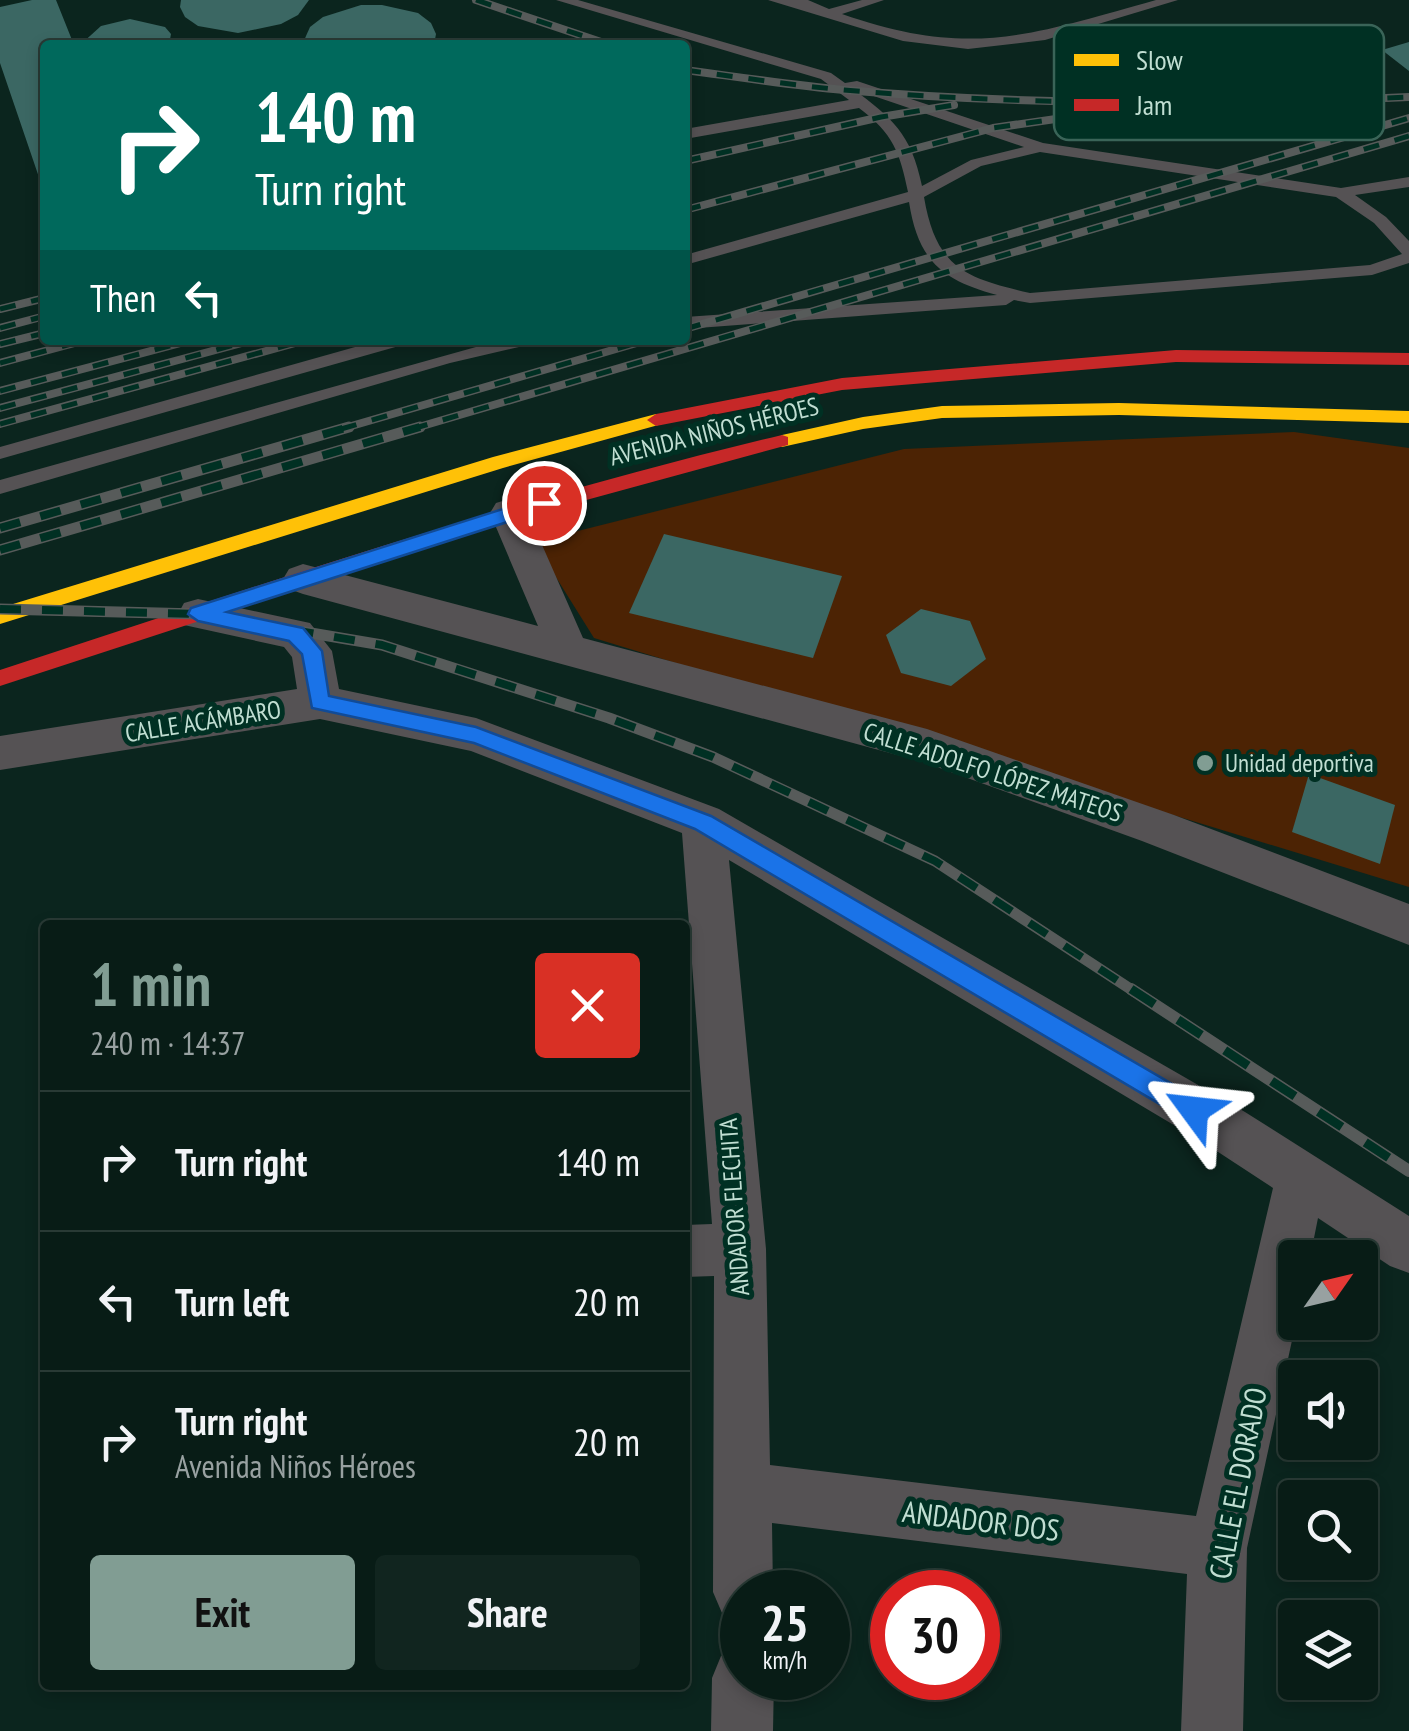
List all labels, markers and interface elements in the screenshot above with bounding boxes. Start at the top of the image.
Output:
legend [1054,25,1384,140]
text: Slow [1136,41,1183,78]
text: 140 m [255,71,416,161]
icon: right [90,80,220,210]
text: Jam [1135,86,1172,123]
text: Turn right [255,159,406,217]
icon: left [176,270,231,325]
text: Then [90,273,156,322]
street label: AVENIDA NIÑOS HÉROES [606,390,822,472]
pin [502,461,587,546]
icon: arrive [517,476,572,531]
street label: CALLE ACÁMBARO [123,693,283,749]
street label: CALLE ADOLFO LÓPEZ MATEOS [860,715,1126,829]
place label: Unidad deportiva [1225,747,1374,779]
marker: Unidad deportiva [1194,752,1216,774]
text: 1 min [90,945,211,1023]
button: close [535,953,640,1058]
text: 240 m · 14:37 [90,1022,245,1064]
position arrow [1142,1058,1246,1162]
street label: ANDADOR FLECHITA [712,1117,756,1297]
icon: right [90,1134,145,1189]
text: Turn right [175,1137,307,1186]
text: 140 m [556,1137,640,1186]
north arrow [1278,1240,1378,1340]
map controls [1278,1240,1378,1700]
icon: left [90,1274,145,1329]
text: Turn left [175,1277,289,1326]
text: 20 m [573,1277,640,1326]
button: sound [1278,1360,1378,1460]
street label: CALLE EL DORADO [1199,1384,1275,1582]
text: Turn right [175,1396,307,1445]
icon: right [90,1414,145,1469]
text: 20 m [573,1417,640,1466]
text: Avenida Niños Héroes [175,1445,416,1487]
button: search [1278,1480,1378,1580]
street label: ANDADOR DOS [900,1491,1062,1549]
button: Exit [90,1555,355,1670]
button: Share [375,1555,640,1670]
speed limit sign: 30 [870,1570,1000,1700]
text: 25 [761,1590,809,1655]
button: layers [1278,1600,1378,1700]
text: km/h [763,1644,807,1676]

